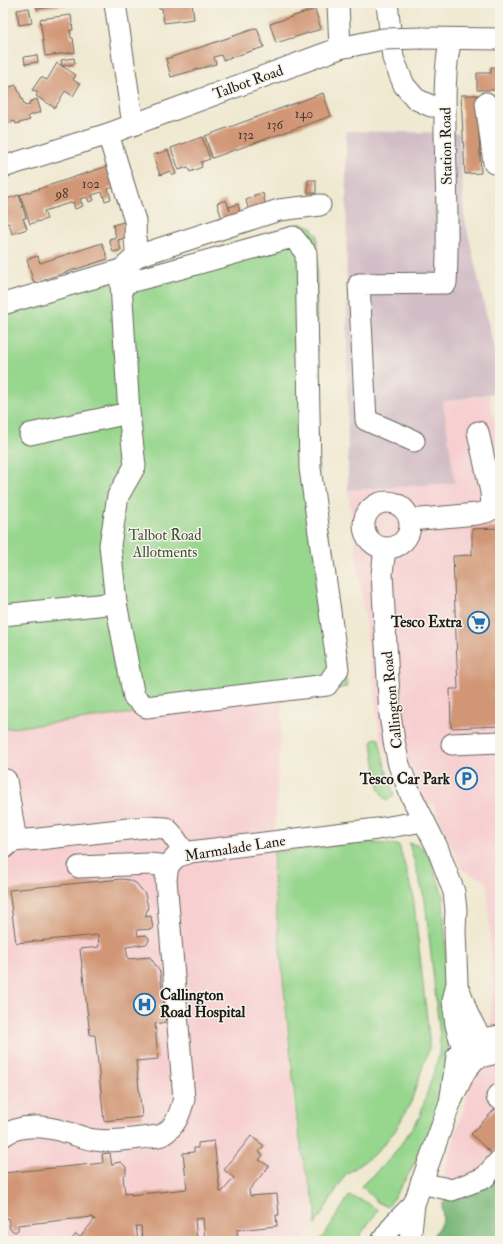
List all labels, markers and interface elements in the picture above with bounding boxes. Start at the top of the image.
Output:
street label: Talbot Road [210,61,286,104]
house number: 140 [295,106,313,122]
street label: Station Road [436,106,457,185]
house number: 136 [267,117,285,133]
house number: 132 [238,127,255,143]
house number: 102 [82,176,100,192]
house number: 98 [55,186,68,202]
park label: Talbot Road Allotments [128,526,202,562]
supermarket icon: Tesco Extra [465,609,491,635]
place label: Tesco Extra [390,613,463,632]
street label: Callington Road [378,650,407,750]
parking icon: Tesco Car Park [453,766,479,792]
place label: Tesco Car Park [359,770,451,789]
street label: Marmalade Lane [183,831,287,866]
place label: Callington Road Hospital [160,986,245,1023]
hospital icon: Callington Road Hospital [131,991,157,1017]

